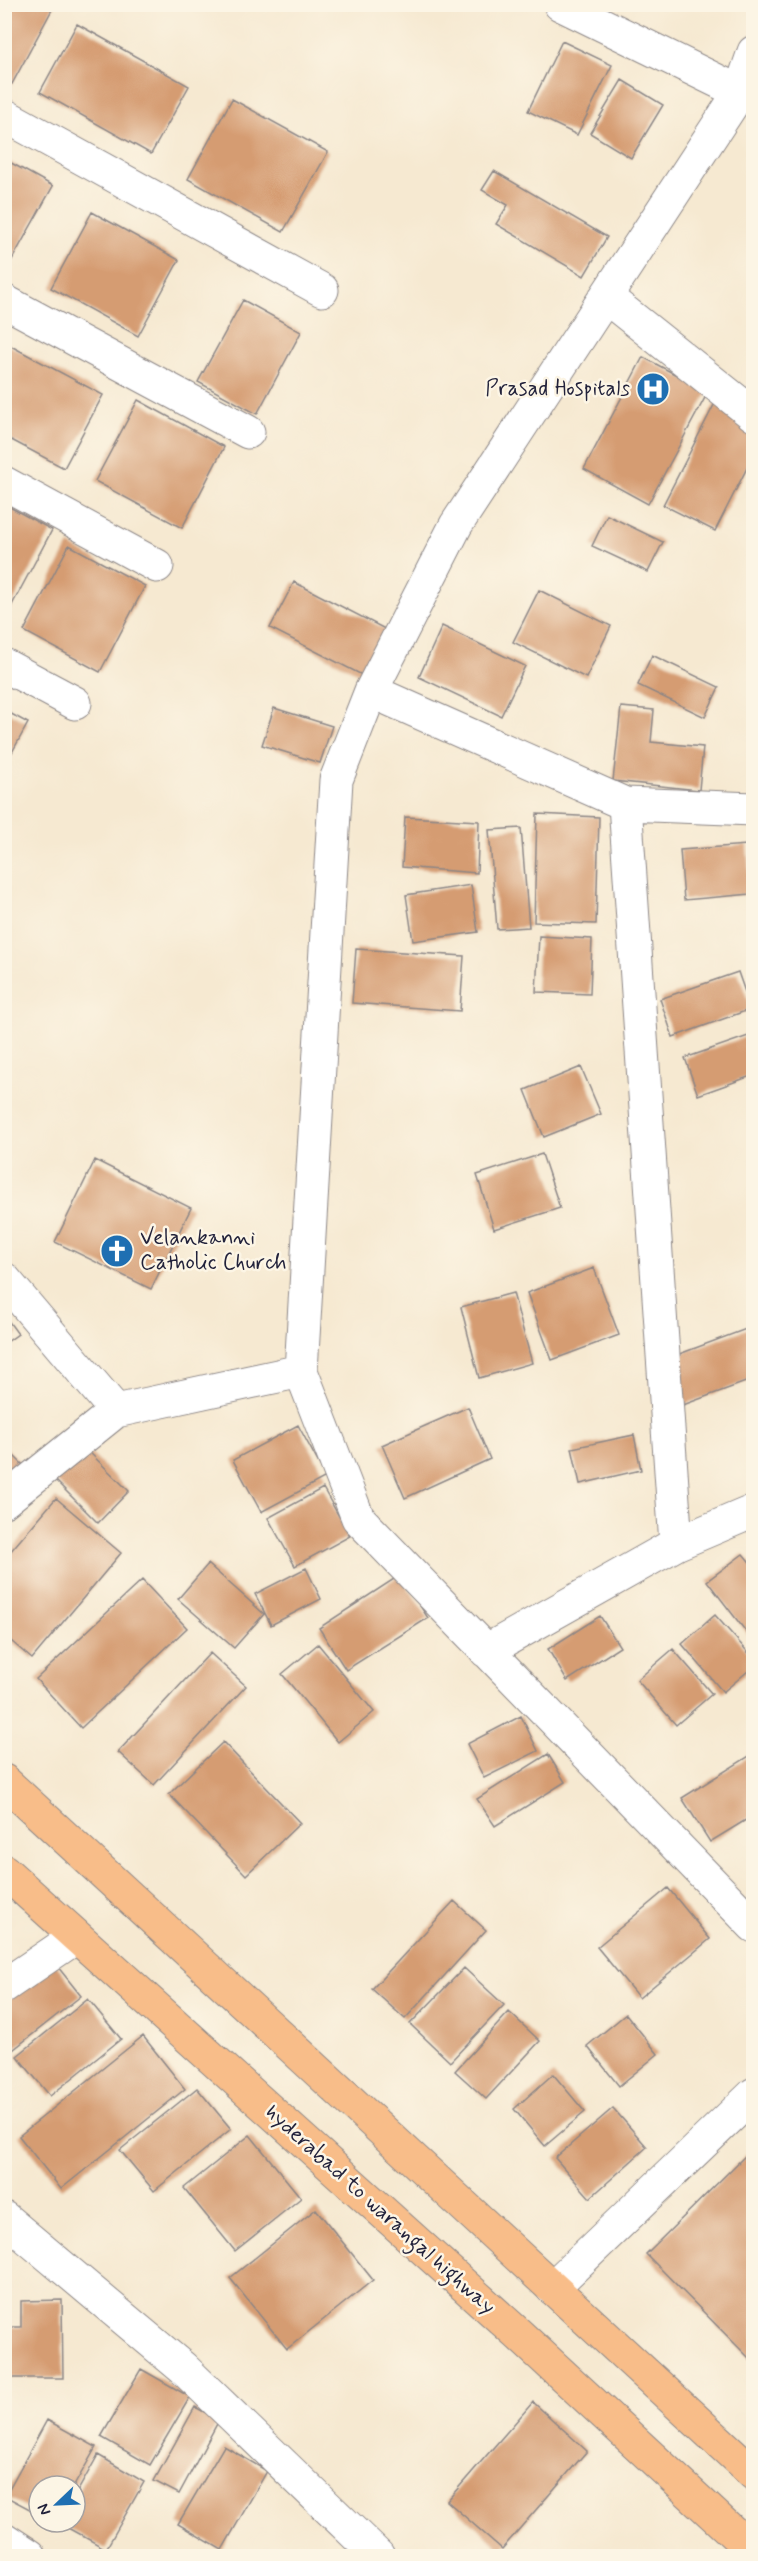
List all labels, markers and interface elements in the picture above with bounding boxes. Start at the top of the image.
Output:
hospital icon: Prasad Hospitals [635,371,671,407]
place label: Prasad Hospitals [485,375,630,403]
place label: Velankanni Catholic Church [140,1224,287,1277]
church icon: Velankanni Catholic Church [99,1233,135,1269]
street label: hyderabad to warangal highway [257,2099,501,2323]
north arrow [27,2474,87,2534]
text: N [33,2500,56,2518]

